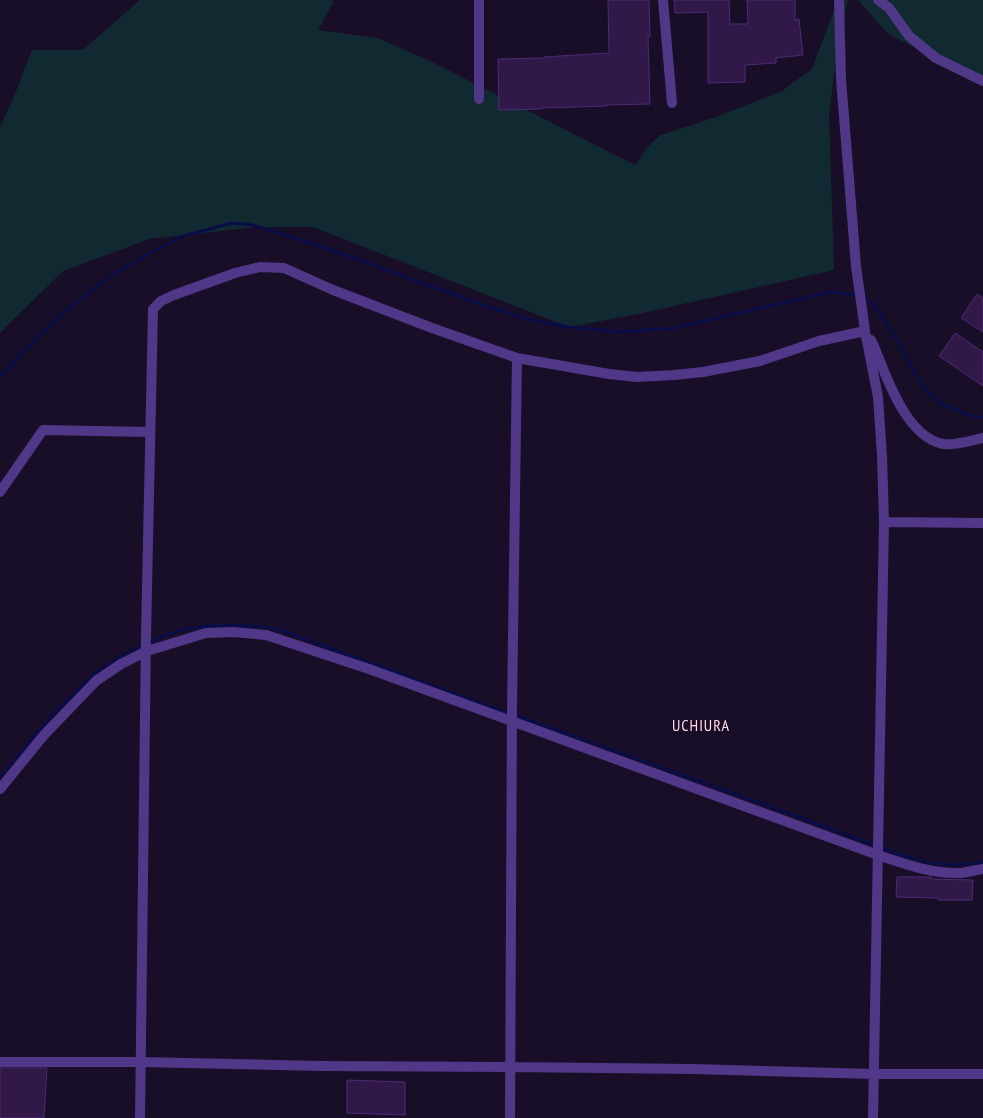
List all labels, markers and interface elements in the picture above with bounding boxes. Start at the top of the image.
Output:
district label: UCHIURA [672,715,730,735]

